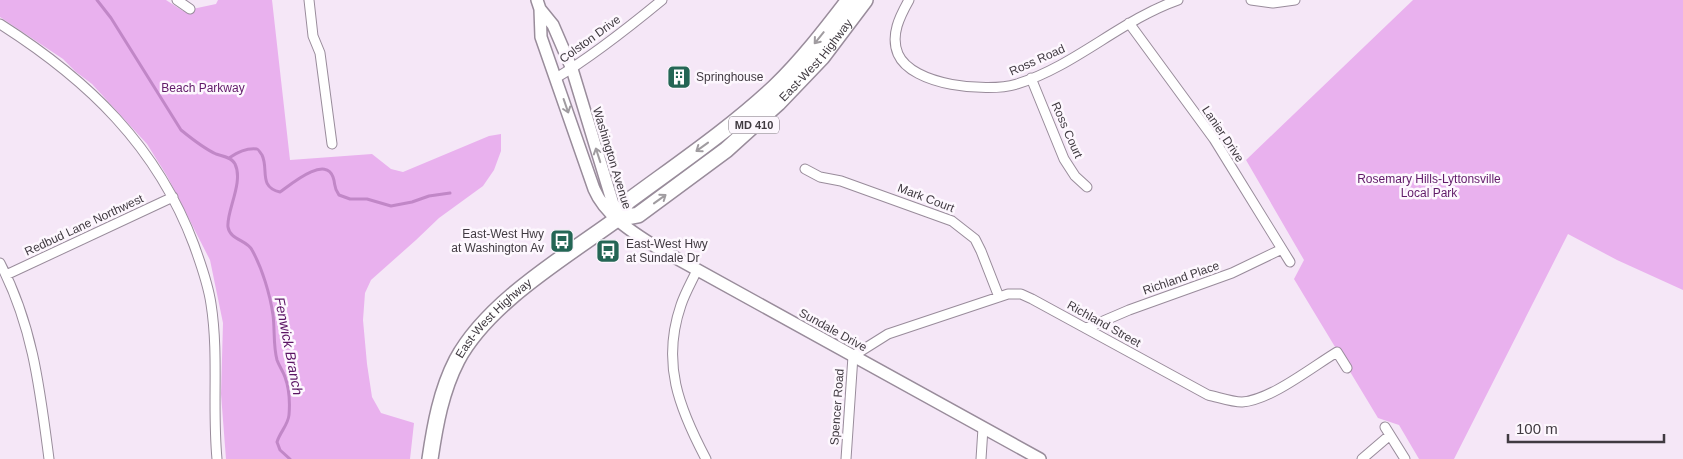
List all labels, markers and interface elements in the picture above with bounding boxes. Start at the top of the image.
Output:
street label: Colston Drive [557,12,624,66]
street label: East-West Highway [776,16,855,104]
one-way arrow [813,32,824,45]
street label: Ross Road [1007,42,1067,78]
building icon: Springhouse [666,64,692,90]
place label: Springhouse [696,70,764,84]
park label: Beach Parkway [161,81,245,95]
one-way arrow [562,98,571,113]
street label: Ross Court [1048,100,1086,161]
street label: Lanier Drive [1199,103,1247,165]
street label: Washington Avenue [590,105,634,211]
road number: MD 410 [729,116,779,134]
one-way arrow [695,142,709,152]
one-way arrow [593,148,602,164]
park label: Rosemary Hills-Lyttonsville Local Park [1357,172,1501,200]
street label: Mark Court [896,181,957,215]
street label: Redbud Lane Northwest [22,191,146,259]
one-way arrow [653,194,667,204]
place label: East-West Hwy at Washington Av [451,227,544,255]
bus stop icon: East-West Hwy at Washington Av [549,228,575,254]
place label: East-West Hwy at Sundale Dr [626,237,708,265]
bus stop icon: East-West Hwy at Sundale Dr [595,238,621,264]
street label: Richland Place [1141,258,1221,298]
street label: East-West Highway [453,276,534,360]
water label: Fenwick Branch [272,296,306,397]
street label: Richland Street [1065,298,1144,350]
street label: Sundale Drive [797,306,870,355]
street label: Spencer Road [827,368,847,446]
scale bar [1508,412,1664,444]
text: 100 m [1516,420,1558,437]

